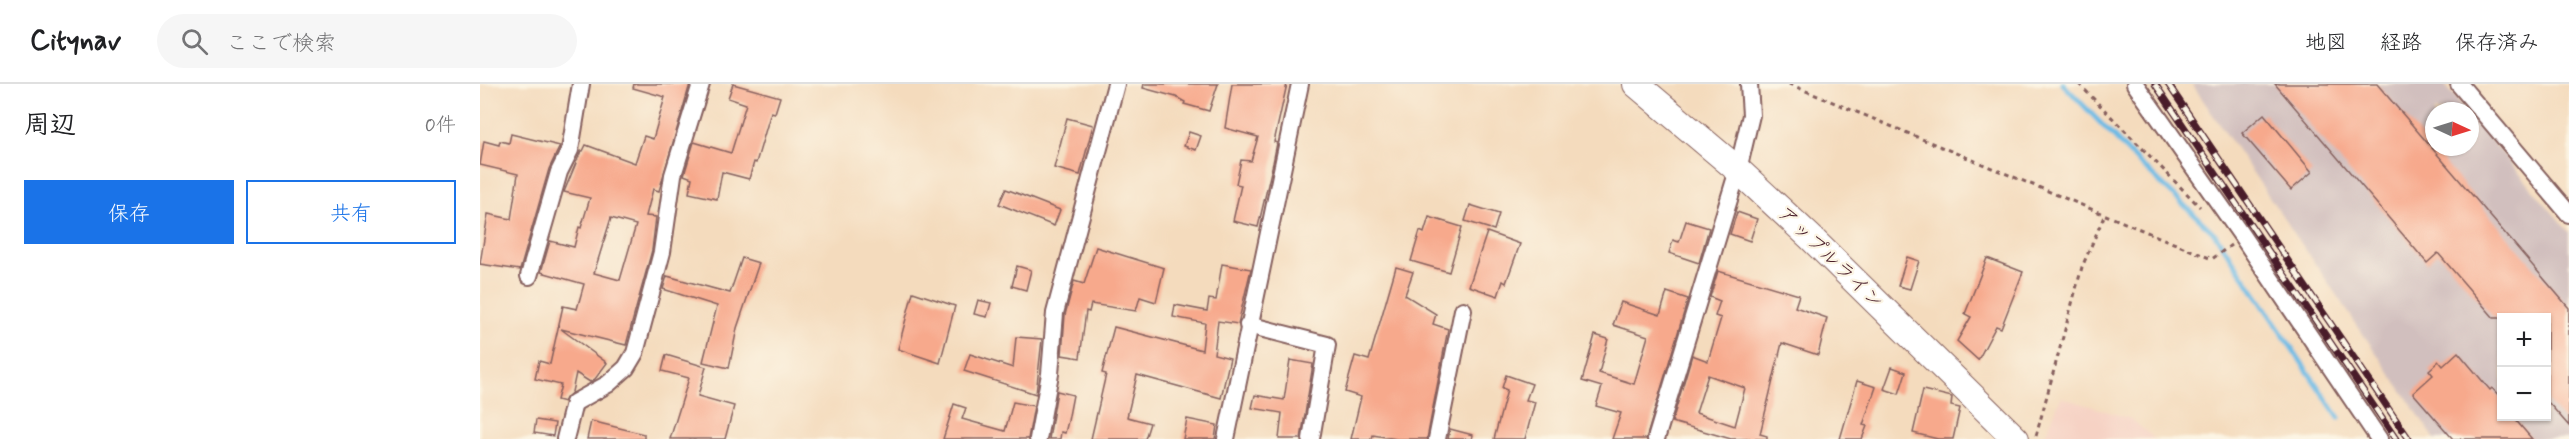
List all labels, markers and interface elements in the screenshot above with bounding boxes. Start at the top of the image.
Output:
search box [157,14,577,68]
text: Citynav [30,23,121,60]
icon: search [178,25,211,58]
text: 地図 [2305,29,2347,57]
text: 経路 [2380,29,2422,57]
text: 保存済み [2455,29,2539,57]
text: ここで検索 [226,30,336,58]
north arrow [2425,102,2479,156]
text: 周辺 [24,109,76,143]
text: 0件 [425,112,456,139]
button: 保存 [24,180,234,244]
button: 共有 [246,180,456,244]
street label: アップルライン [1771,200,1889,316]
map controls [2497,313,2551,421]
button: + [2497,313,2551,367]
button: − [2497,367,2551,421]

